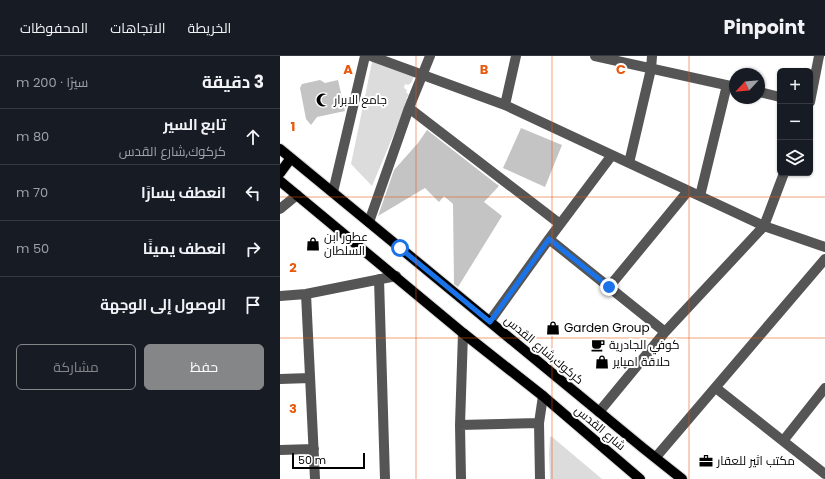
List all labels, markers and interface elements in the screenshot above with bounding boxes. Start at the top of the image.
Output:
text: Pinpoint [724,14,805,41]
text: المحفوظات [20,18,88,38]
text: الاتجاهات [110,18,166,38]
text: الخريطة [188,18,231,38]
text: A [343,60,353,79]
text: B [480,60,489,79]
text: C [616,60,626,79]
north arrow [729,68,765,104]
map controls [777,68,813,176]
button: + [777,68,813,104]
text: 3 دقيقة [202,70,264,94]
text: سيرًا · 200 m [16,73,88,92]
place label: جامع الابرار [333,91,387,108]
mosque icon: جامع الابرار [315,92,331,108]
button: − [777,104,813,140]
text: تابع السير [163,114,226,135]
text: 1 [291,117,295,136]
icon: ahead [242,126,264,148]
text: 80 m [16,127,49,146]
button: layers [777,140,813,176]
text: كركوك,شارع القدس [119,142,226,161]
text: انعطف يسارًا [141,182,226,203]
icon: left [242,182,264,204]
text: 70 m [16,183,48,202]
place label: عطور ابن السلطان [324,228,368,259]
shop icon: عطور ابن السلطان [305,236,321,252]
text: انعطف يمينًا [143,238,226,259]
icon: right [242,238,264,260]
text: 50 m [16,239,49,258]
route start [391,239,409,257]
text: 2 [289,258,297,277]
route end [600,278,618,296]
text: الوصول إلى الوجهة [100,294,226,315]
icon: arrive [242,294,264,316]
street label: كركوك,شارع القدس [501,311,588,388]
place label: Garden Group [564,319,650,336]
shop icon: Garden Group [545,320,561,336]
place label: كوفي الجادرية [609,336,680,355]
cafe icon: كوفي الجادرية [590,337,606,353]
button: مشاركة [16,344,136,390]
button: حفظ [144,344,264,390]
place label: حلاقة امپاير [612,353,670,370]
shop icon: حلاقة امپاير [594,354,610,370]
text: 3 [289,399,297,418]
street label: شارع القدس [571,401,629,454]
scale bar [292,451,365,470]
text: 50 m [298,452,326,468]
place label: مكتب اثير للعقار [716,452,795,469]
office icon: مكتب اثير للعقار [698,453,714,469]

